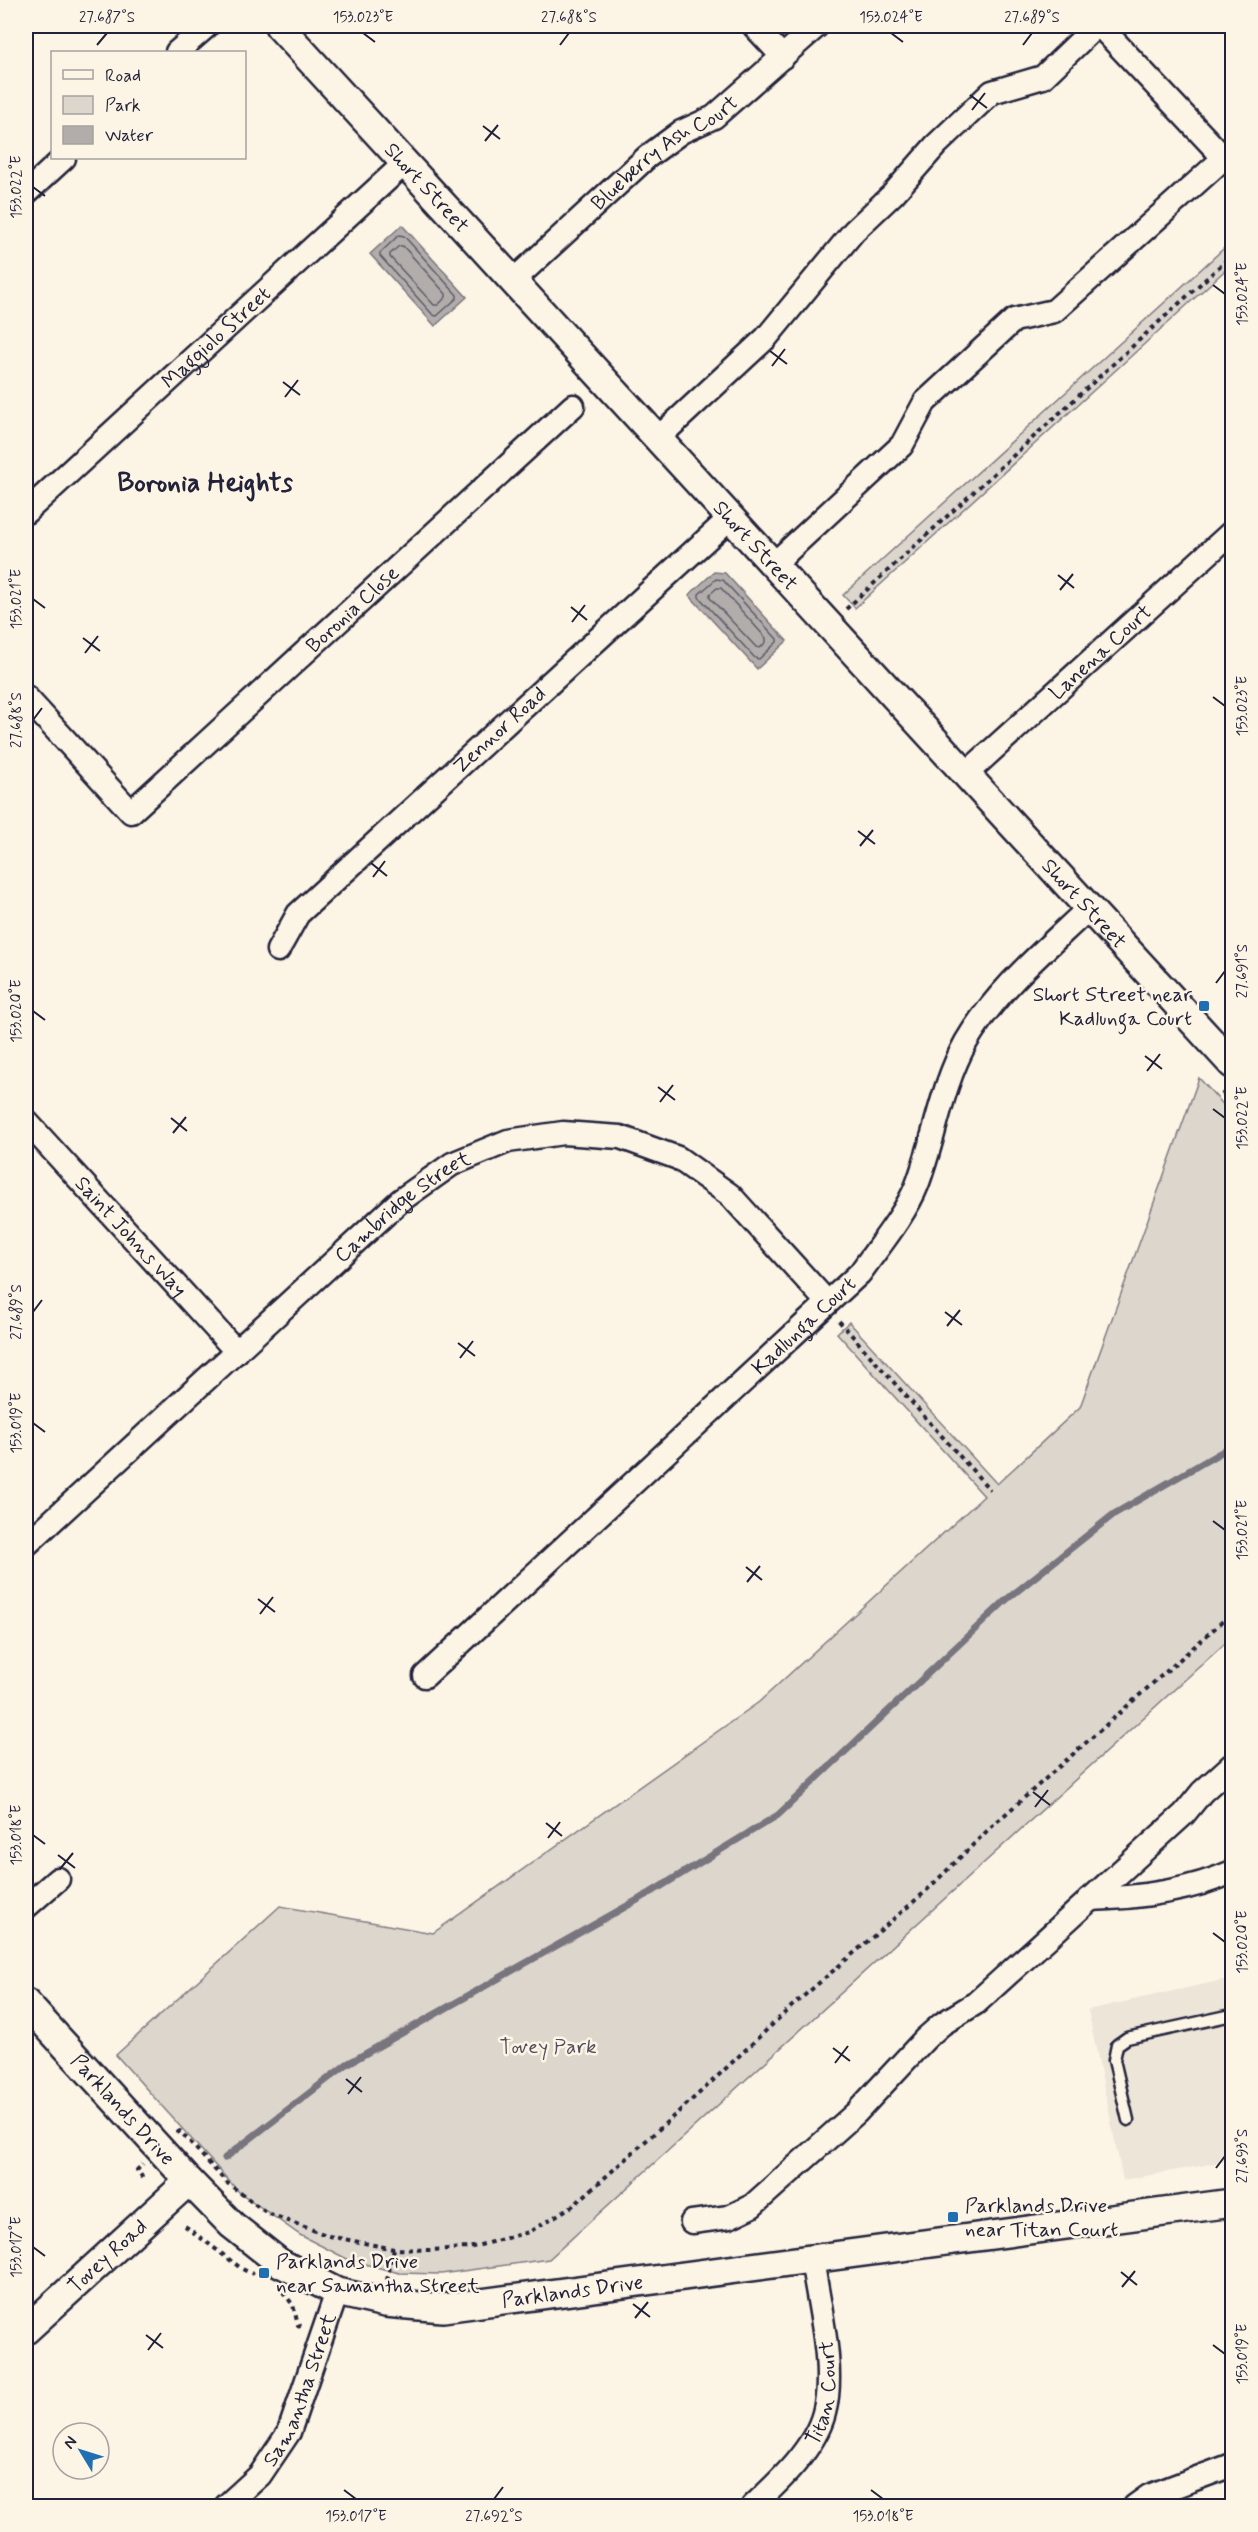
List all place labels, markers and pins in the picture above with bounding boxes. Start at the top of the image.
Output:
place label: Short Street near Kadlunga Court [1033,981,1192,1035]
marker: Short Street near Kadlunga Court [1197,999,1211,1013]
place label: Parklands Drive near Titan Court [965,2192,1119,2244]
marker: Parklands Drive near Titan Court [946,2210,960,2224]
place label: Parklands Drive near Samantha Street [276,2248,480,2300]
marker: Parklands Drive near Samantha Street [257,2266,271,2280]

